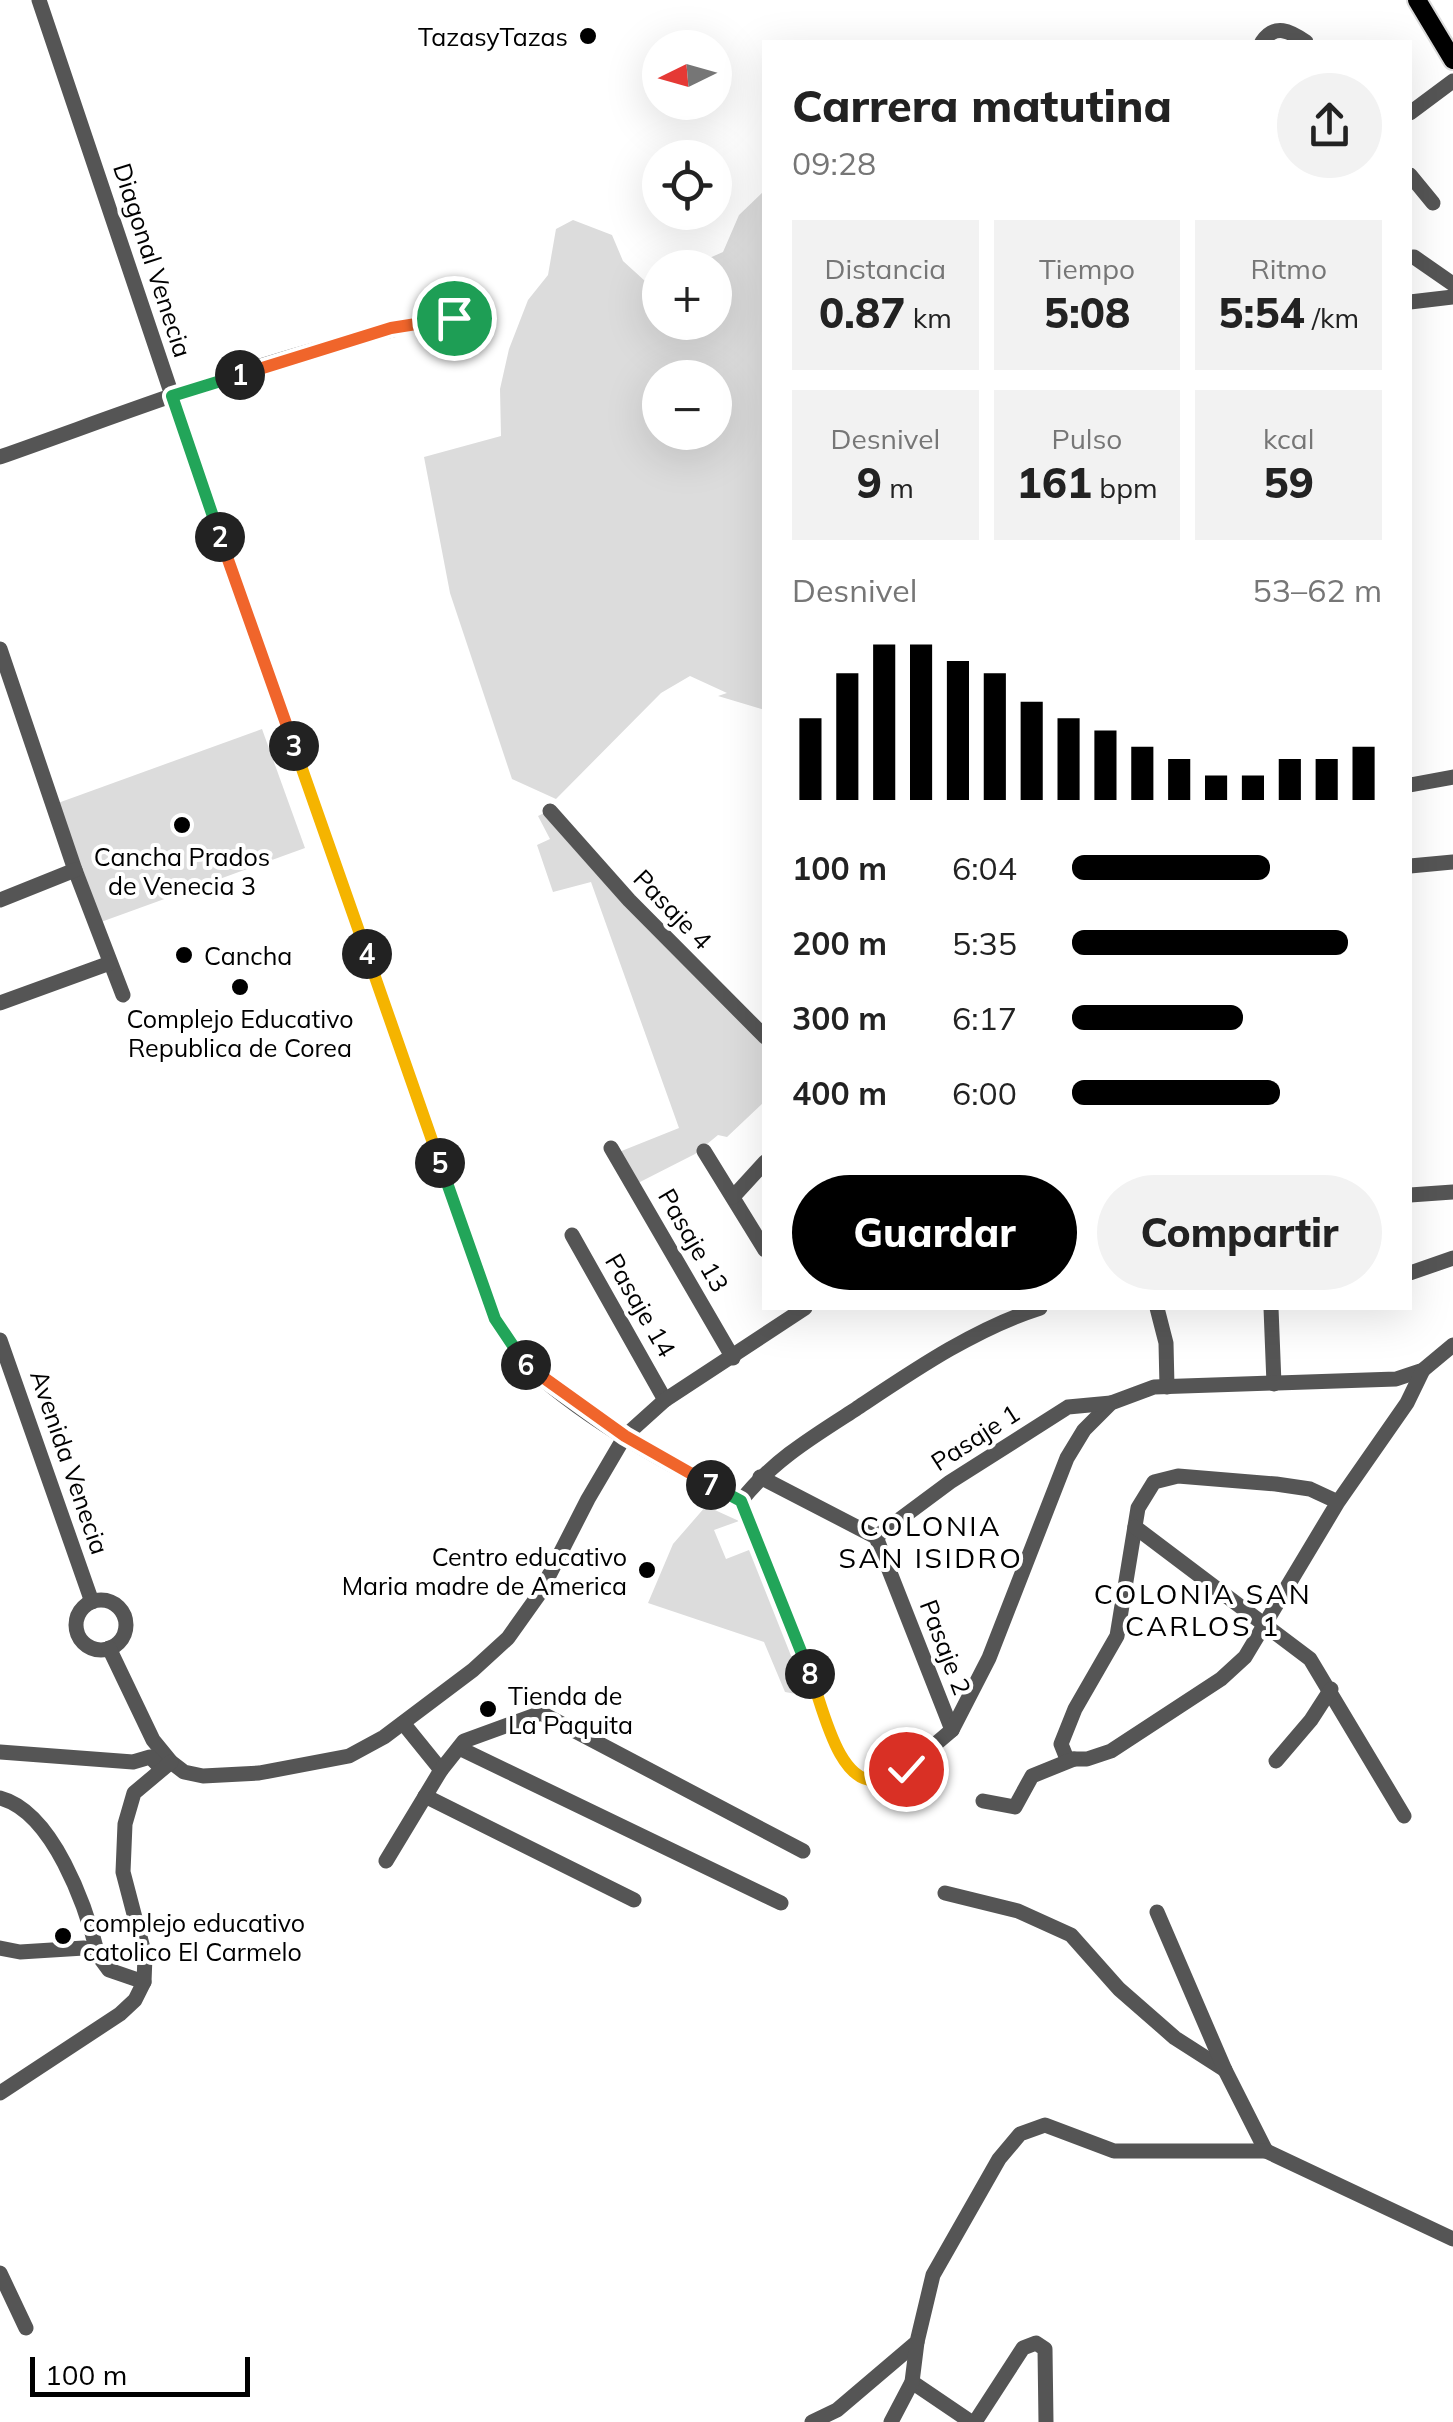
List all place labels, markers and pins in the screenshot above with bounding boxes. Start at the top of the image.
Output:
place label: TazasyTazas [418,21,568,52]
marker: TazasyTazas [577,25,599,47]
pin [412,276,497,361]
pin: 1 [215,350,265,400]
pin: 2 [195,512,245,562]
pin: 3 [269,721,319,771]
marker: Cancha Prados de Venecia 3 [171,814,193,836]
place label: Cancha Prados de Venecia 3 [94,841,270,901]
pin: 4 [342,929,392,979]
place label: Cancha [204,940,292,971]
marker: Cancha [173,944,195,966]
marker: Complejo Educativo Republica de Corea [229,976,251,998]
place label: Complejo Educativo Republica de Corea [126,1003,354,1063]
pin: 5 [415,1138,465,1188]
pin: 6 [501,1340,551,1390]
pin: 7 [686,1460,736,1510]
place label: Centro educativo Maria madre de America [342,1541,627,1601]
marker: Centro educativo Maria madre de America [636,1559,658,1581]
pin: 8 [785,1649,835,1699]
place label: Tienda de La Paquita [508,1680,633,1740]
marker: Tienda de La Paquita [477,1698,499,1720]
pin [864,1727,949,1812]
place label: complejo educativo catolico El Carmelo [83,1907,305,1967]
marker: complejo educativo catolico El Carmelo [52,1925,74,1947]

